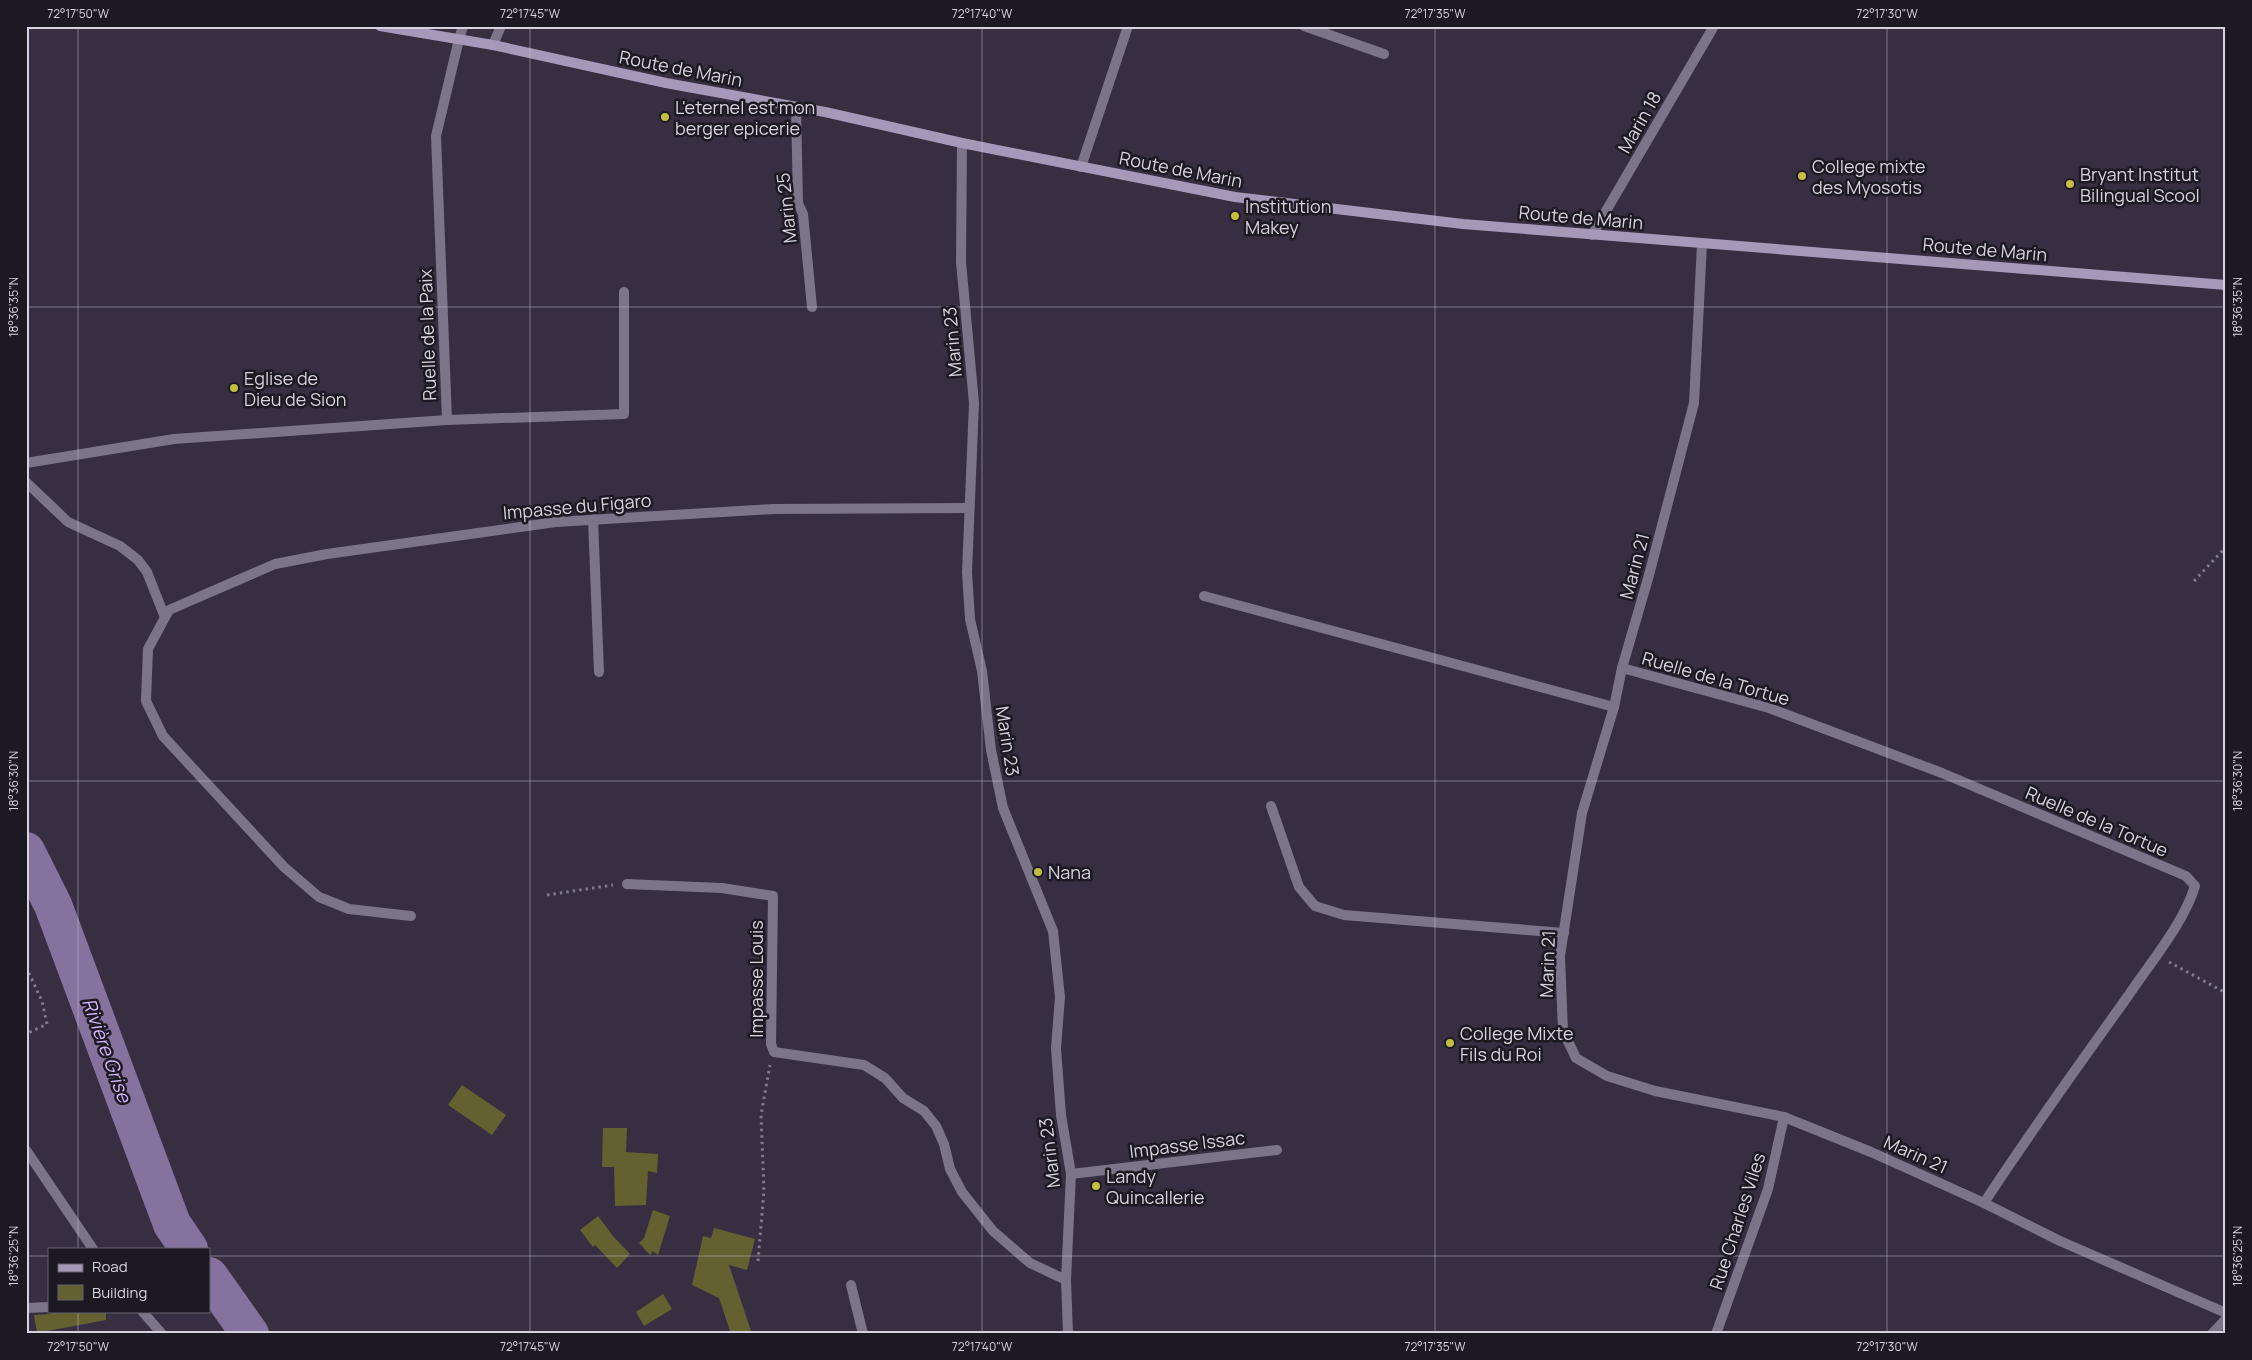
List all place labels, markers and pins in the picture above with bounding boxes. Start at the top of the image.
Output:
place label: L'eternel est mon berger epicerie [675,95,815,140]
marker: L'eternel est mon berger epicerie [659,111,671,123]
place label: College mixte des Myosotis [1812,154,1926,199]
place label: Bryant Institut Bilingual Scool [2080,162,2200,207]
marker: College mixte des Myosotis [1796,170,1808,182]
marker: Bryant Institut Bilingual Scool [2064,178,2076,190]
place label: Institution Makey [1245,194,1331,239]
marker: Institution Makey [1229,210,1241,222]
place label: Eglise de Dieu de Sion [244,366,347,411]
marker: Eglise de Dieu de Sion [228,382,240,394]
place label: Nana [1048,860,1091,884]
marker: Nana [1032,866,1044,878]
place label: College Mixte Fils du Roi [1460,1021,1573,1066]
marker: College Mixte Fils du Roi [1444,1037,1456,1049]
place label: Landy Quincallerie [1106,1164,1205,1209]
marker: Landy Quincallerie [1090,1180,1102,1192]

